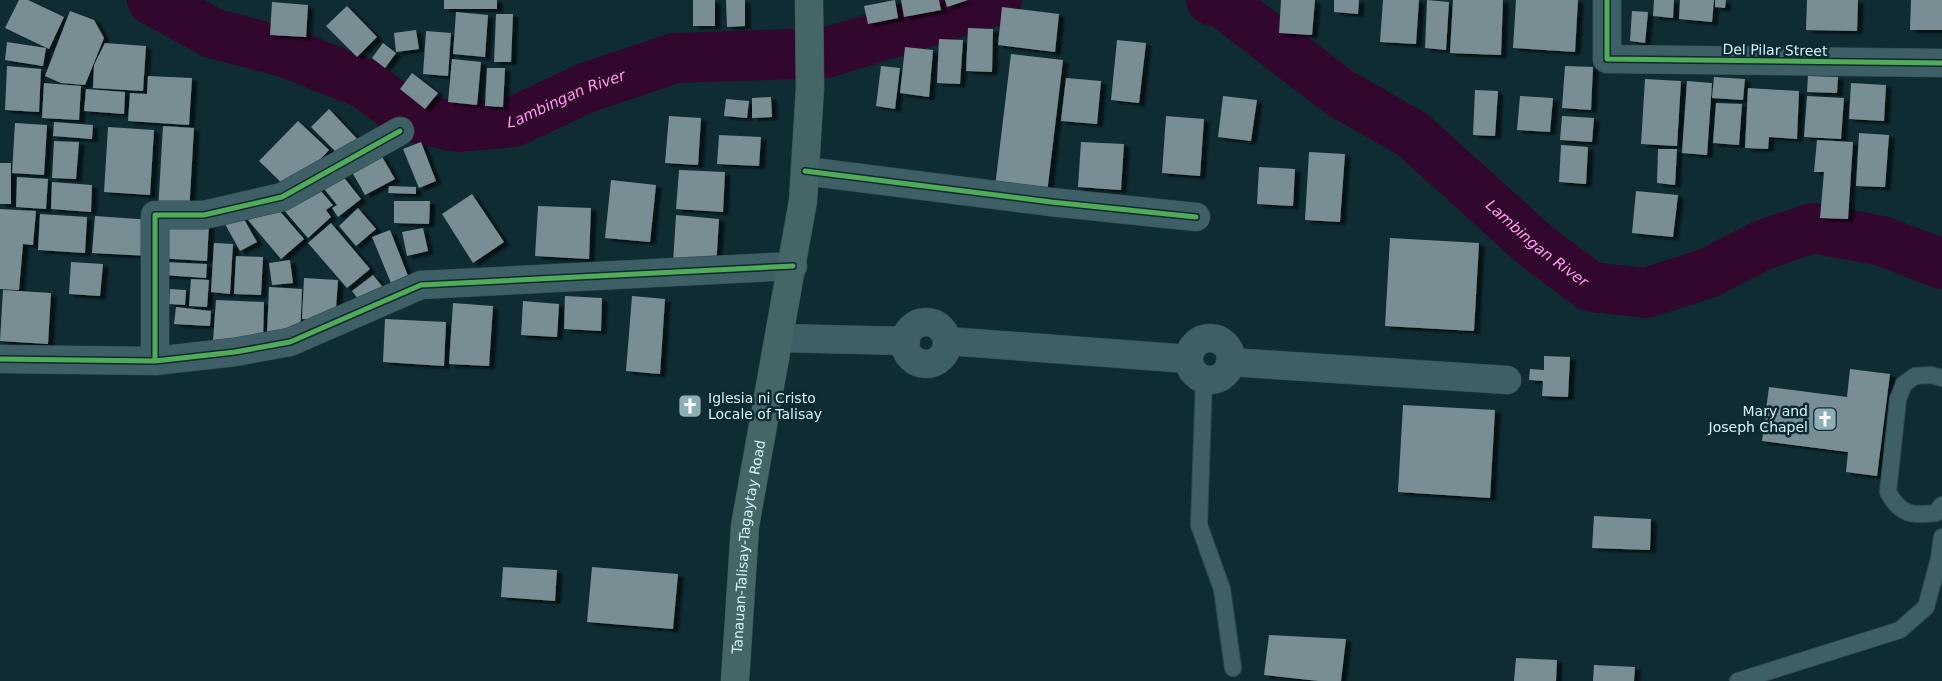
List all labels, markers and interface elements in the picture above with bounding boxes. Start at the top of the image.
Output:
street label: Del Pilar Street [1722,41,1828,59]
water label: Lambingan River [506,66,629,131]
water label: Lambingan River [1482,196,1592,291]
place label: Iglesia ni Cristo Locale of Talisay [708,390,822,422]
church icon: Iglesia ni Cristo Locale of Talisay [677,393,703,419]
place label: Mary and Joseph Chapel [1708,403,1808,435]
church icon: Mary and Joseph Chapel [1812,406,1838,432]
street label: Tanauan-Talisay-Tagaytay Road [729,439,768,655]

